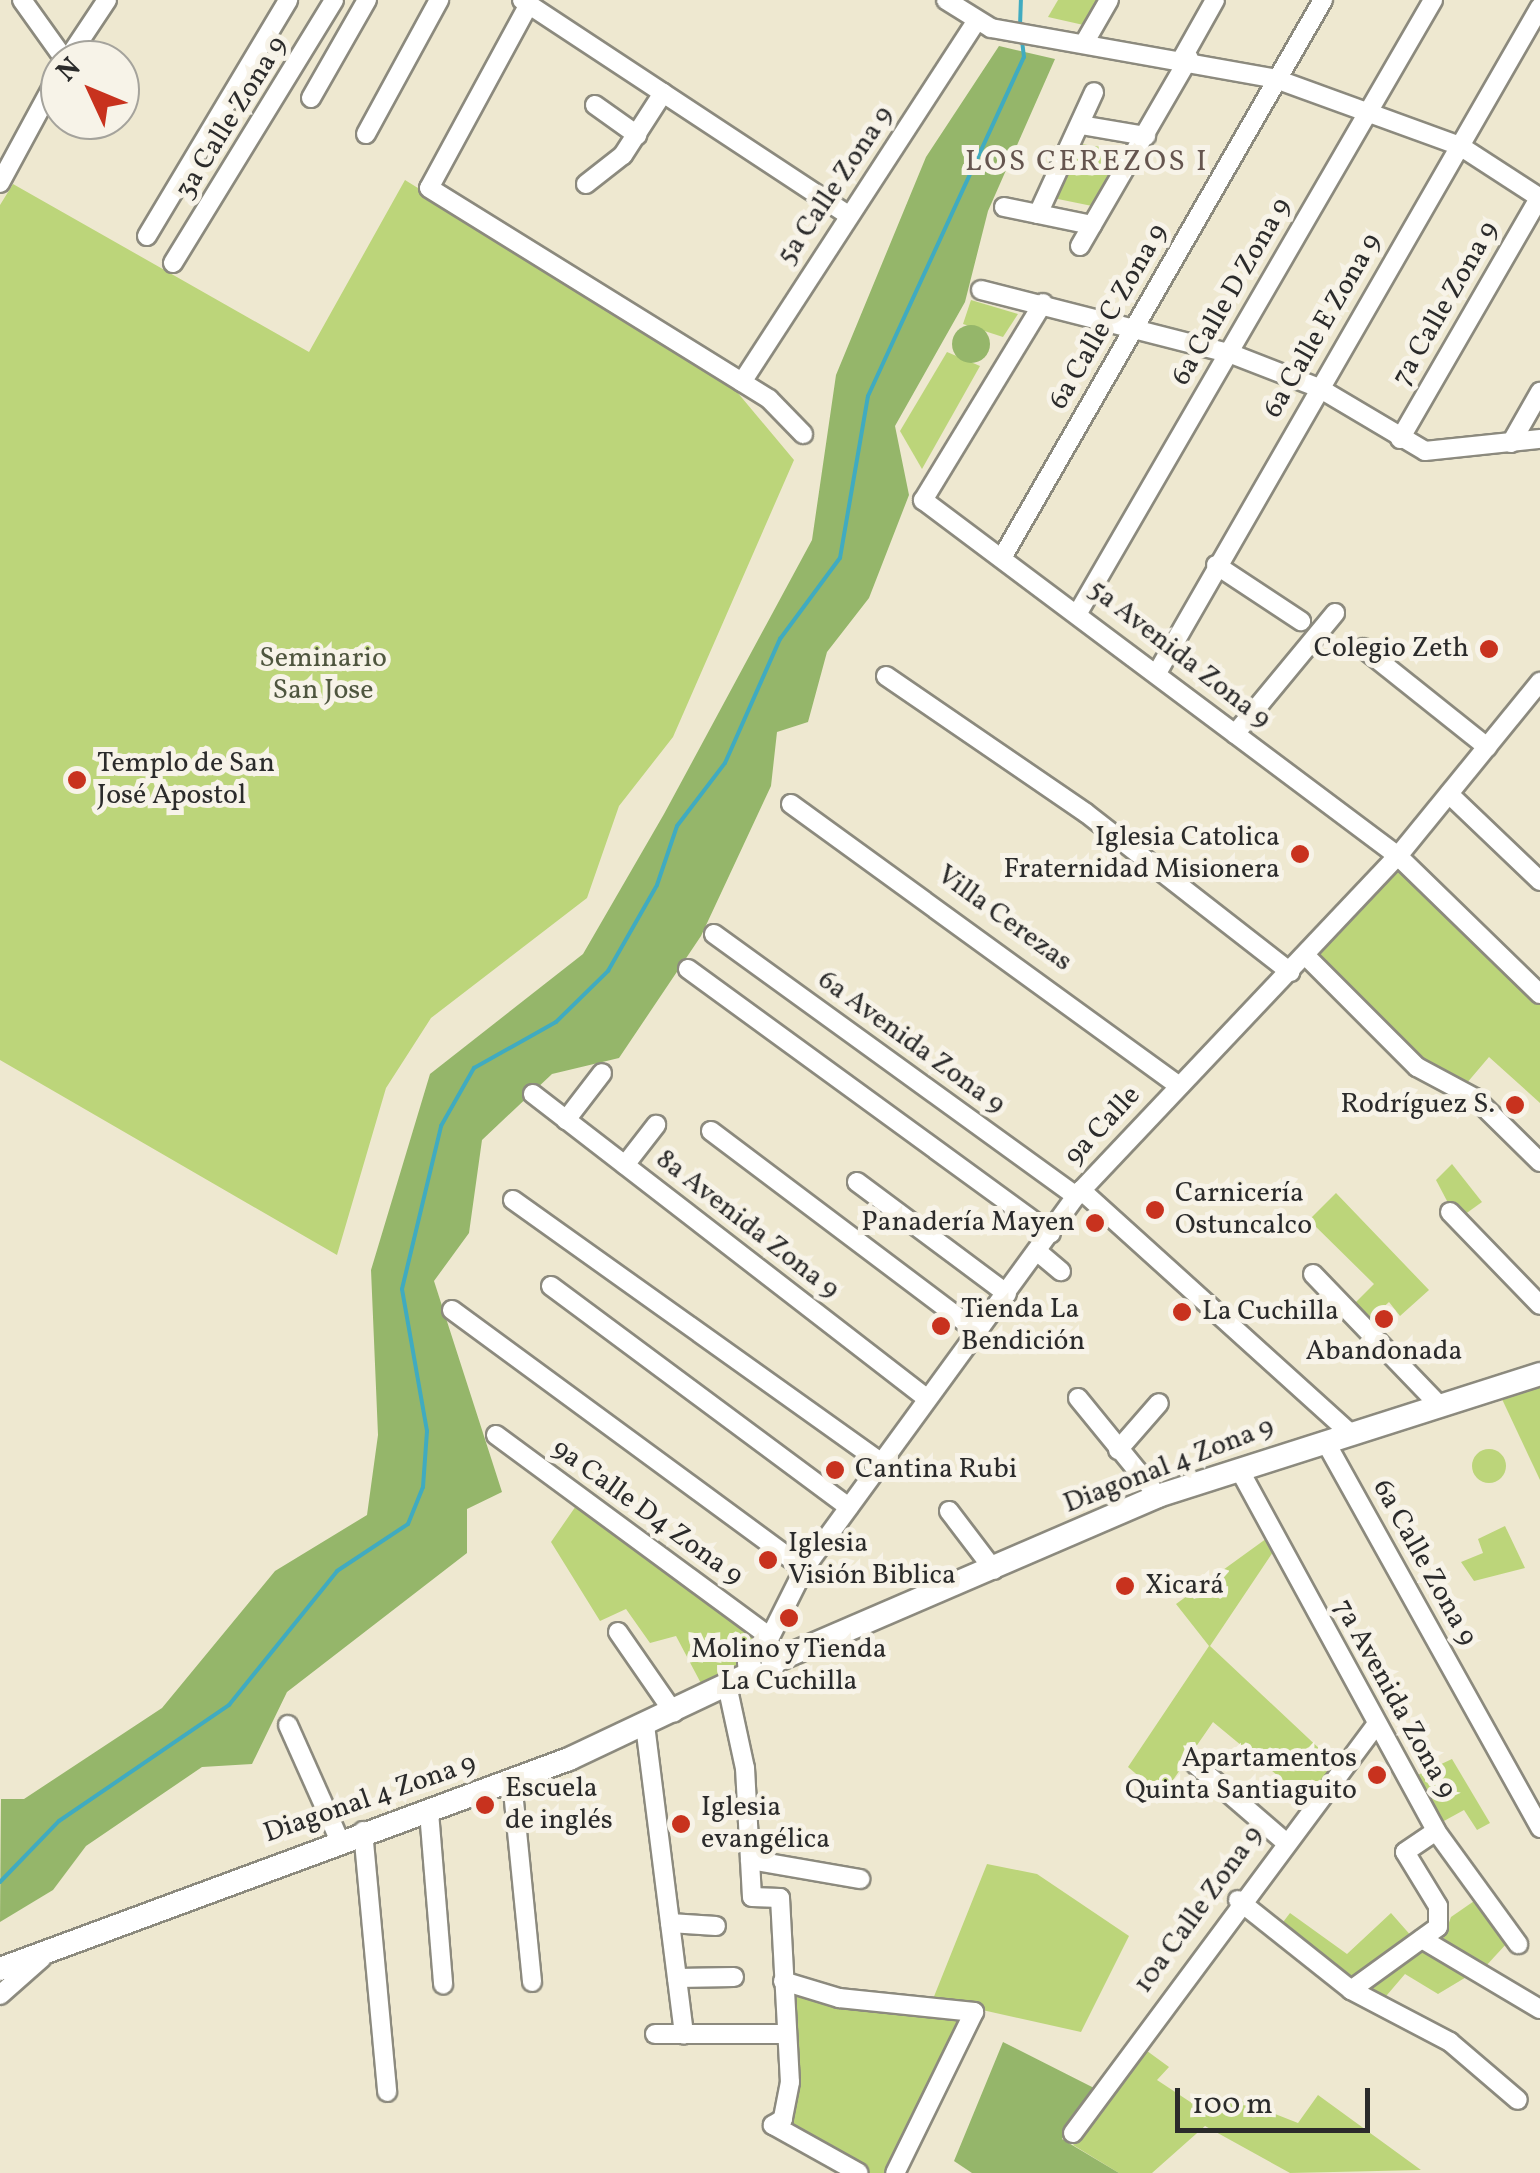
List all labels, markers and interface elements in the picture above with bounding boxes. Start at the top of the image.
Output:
street label: 3a Calle Zona 9 [169,31,295,205]
north arrow [40,40,140,140]
text: N [48,49,91,91]
street label: 5a Calle Zona 9 [771,100,901,272]
district label: LOS CEREZOS I [965,144,1209,180]
street label: 6a Calle D Zona 9 [1165,192,1299,392]
street label: 7a Calle Zona 9 [1385,216,1507,392]
street label: 6a Calle C Zona 9 [1042,218,1176,416]
street label: 6a Calle E Zona 9 [1257,228,1389,424]
street label: 5a Avenida Zona 9 [1081,573,1277,737]
place label: Colegio Zeth [1314,632,1469,666]
marker: Colegio Zeth [1478,638,1500,660]
park label: Seminario San Jose [259,642,387,708]
place label: Templo de San José Apostol [97,747,275,813]
marker: Templo de San José Apostol [66,769,88,791]
place label: Iglesia Catolica Fraternidad Misionera [1004,821,1280,887]
marker: Iglesia Catolica Fraternidad Misionera [1289,843,1311,865]
street label: Villa Cerezas [930,859,1078,979]
street label: 6a Avenida Zona 9 [811,964,1011,1122]
street label: 9a Calle [1058,1079,1148,1173]
place label: Rodríguez S. [1340,1088,1495,1122]
marker: Rodríguez S. [1504,1094,1526,1116]
street label: 8a Avenida Zona 9 [649,1143,845,1307]
place label: Carnicería Ostuncalco [1175,1177,1312,1243]
marker: Carnicería Ostuncalco [1144,1199,1166,1221]
place label: Panadería Mayen [861,1206,1075,1240]
marker: Panadería Mayen [1084,1212,1106,1234]
place label: Tienda La Bendición [961,1293,1085,1359]
place label: La Cuchilla [1202,1295,1339,1329]
marker: La Cuchilla [1171,1301,1193,1323]
marker: Abandonada [1373,1308,1395,1330]
marker: Tienda La Bendición [930,1315,952,1337]
place label: Abandonada [1306,1335,1462,1369]
street label: Diagonal 4 Zona 9 [1059,1410,1279,1522]
street label: 9a Calle D4 Zona 9 [545,1432,749,1594]
place label: Cantina Rubi [855,1453,1017,1487]
marker: Cantina Rubi [824,1459,846,1481]
street label: 6a Calle Zona 9 [1364,1474,1484,1652]
place label: Iglesia Visión Biblica [788,1527,956,1593]
marker: Iglesia Visión Biblica [757,1549,779,1571]
place label: Xicará [1145,1569,1224,1603]
marker: Xicará [1114,1575,1136,1597]
street label: 7a Avenida Zona 9 [1325,1593,1463,1805]
marker: Molino y Tienda La Cuchilla [778,1607,800,1629]
place label: Molino y Tienda La Cuchilla [690,1633,888,1699]
place label: Apartamentos Quinta Santiaguito [1125,1742,1357,1808]
street label: Diagonal 4 Zona 9 [259,1747,481,1851]
marker: Apartamentos Quinta Santiaguito [1366,1764,1388,1786]
place label: Escuela de inglés [505,1772,613,1838]
place label: Iglesia evangélica [701,1791,830,1857]
marker: Escuela de inglés [474,1794,496,1816]
marker: Iglesia evangélica [670,1813,692,1835]
street label: 10a Calle Zona 9 [1127,1820,1271,2000]
scale bar [1180,2068,1375,2130]
text: 100 m [1192,2084,1273,2126]

